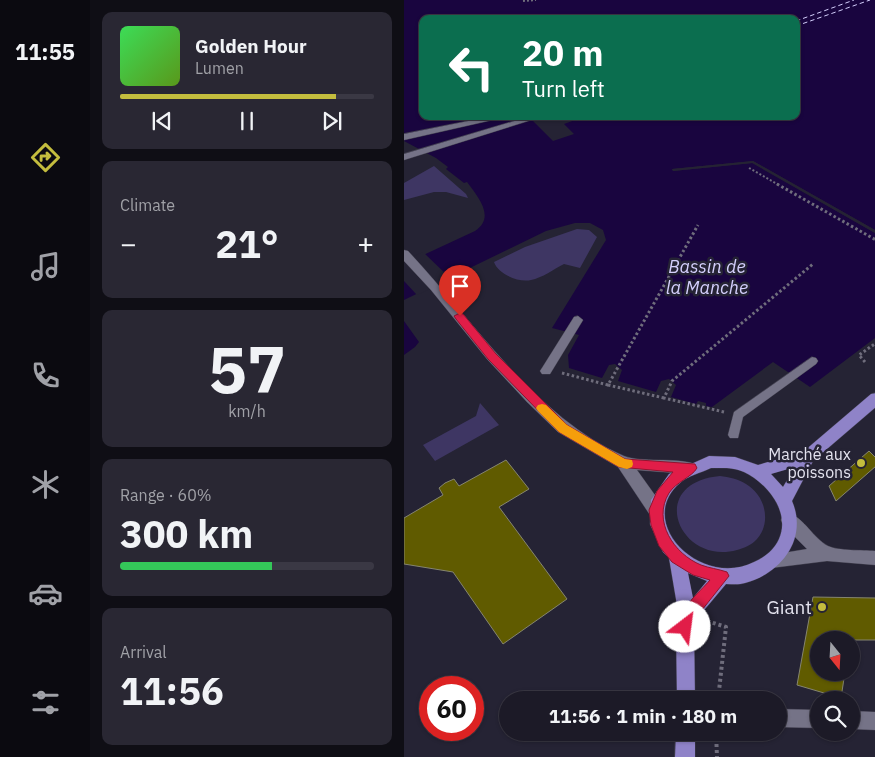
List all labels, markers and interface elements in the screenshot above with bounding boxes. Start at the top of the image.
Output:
text: 20 m [522,30,604,76]
text: Golden Hour [195,34,307,58]
icon: left [439,35,504,100]
text: 11:55 [15,37,75,66]
text: Lumen [195,58,244,78]
text: Turn left [522,74,605,103]
icon: previous [148,107,176,135]
icon: pause [233,107,261,135]
icon: next [318,107,346,135]
icon: directions [28,140,63,175]
text: Climate [120,195,175,215]
text: 21° [215,219,279,268]
text: − [120,225,137,262]
text: + [357,225,374,262]
icon: music [28,249,63,284]
water label: Bassin de la Manche [666,255,748,299]
pin [439,265,481,316]
icon: arrive [446,272,474,300]
text: 57 [208,326,286,411]
icon: phone [28,358,63,393]
text: km/h [228,401,266,421]
place label: Marché aux poissons [768,444,851,482]
marker: Marché aux poissons [855,457,867,469]
icon: climate [28,467,63,502]
text: Range · 60% [120,485,212,505]
text: 300 km [120,509,253,558]
icon: car [28,576,63,611]
place label: Giant [766,595,812,619]
position arrow [658,600,710,652]
marker: Giant [816,601,828,613]
north arrow [810,631,860,681]
map controls [810,631,860,741]
text: Arrival [120,642,167,662]
text: 11:56 [120,666,224,715]
speed limit sign: 60 [419,676,484,741]
icon: filters [28,685,63,720]
button: search [810,691,860,741]
text: 11:56 · 1 min · 180 m [549,704,737,728]

